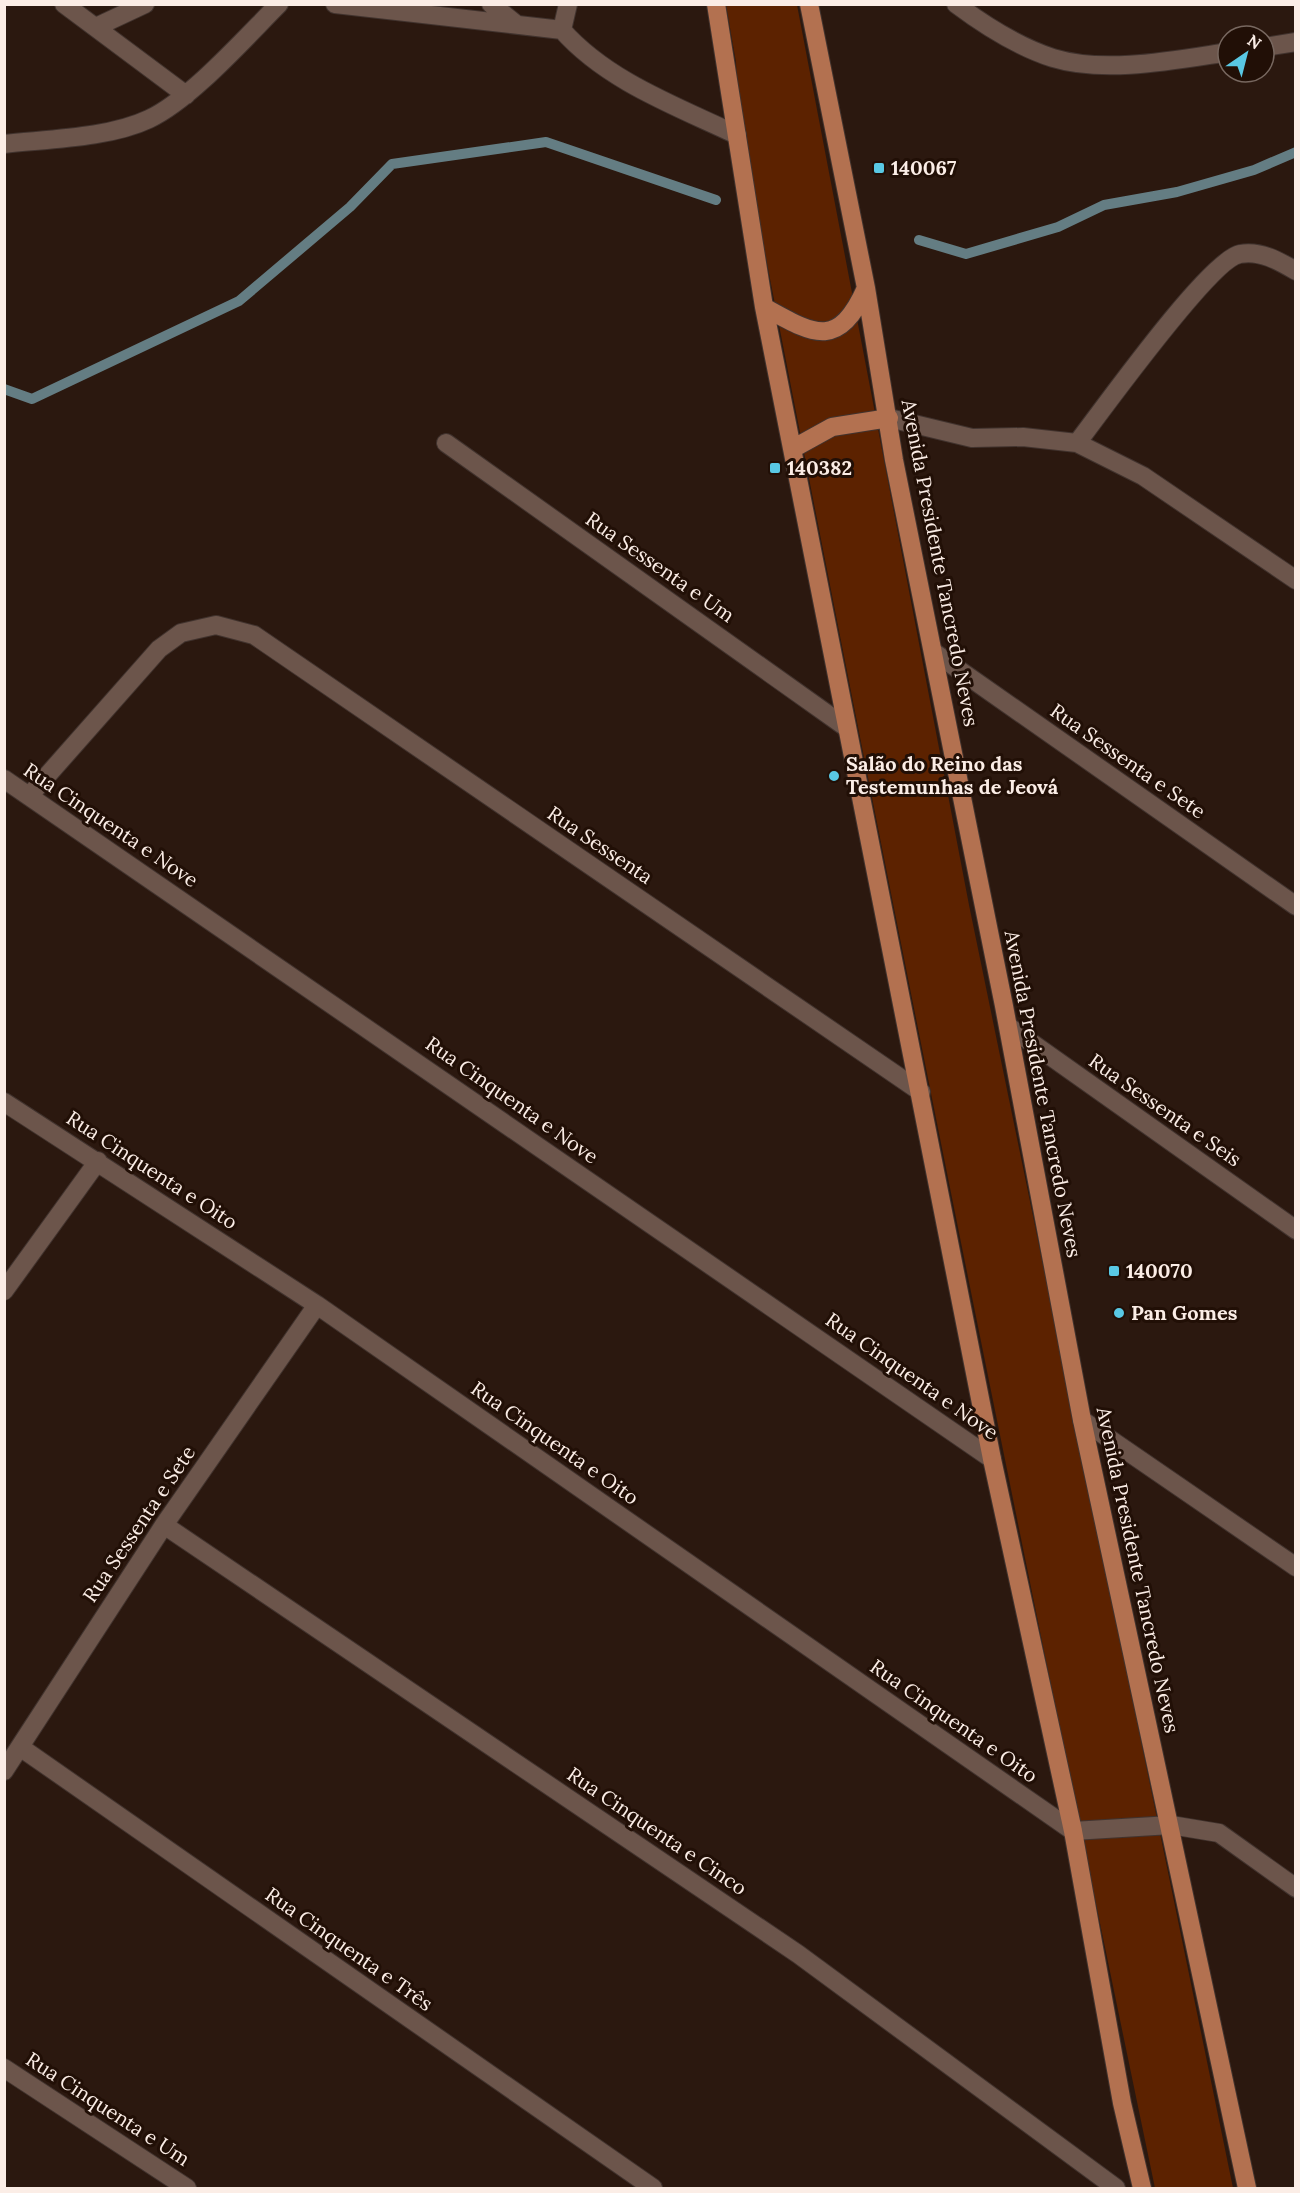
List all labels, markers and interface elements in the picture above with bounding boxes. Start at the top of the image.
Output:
north arrow [1216,24,1276,84]
text: N [1244,30,1265,53]
place label: 140067 [891,155,956,180]
marker: 140067 [872,161,886,175]
street label: Avenida Presidente Tancredo Neves [896,396,985,729]
place label: 140382 [787,455,852,480]
marker: 140382 [768,461,782,475]
street label: Rua Sessenta e Um [581,506,740,627]
street label: Rua Sessenta e Sete [1046,698,1211,824]
place label: Salão do Reino das Testemunhas de Jeová [846,751,1059,799]
street label: Rua Cinquenta e Nove [19,757,203,892]
marker: Salão do Reino das Testemunhas de Jeová [827,769,841,783]
street label: Rua Sessenta [543,800,658,889]
street label: Avenida Presidente Tancredo Neves [999,927,1088,1260]
street label: Rua Cinquenta e Nove [421,1031,604,1169]
street label: Rua Sessenta e Seis [1084,1048,1246,1171]
street label: Rua Cinquenta e Oito [62,1105,242,1234]
place label: 140070 [1126,1258,1193,1283]
marker: 140070 [1107,1264,1121,1278]
place label: Pan Gomes [1131,1300,1238,1325]
marker: Pan Gomes [1112,1306,1126,1320]
street label: Rua Cinquenta e Nove [821,1307,1004,1445]
street label: Rua Cinquenta e Oito [467,1375,644,1510]
street label: Avenida Presidente Tancredo Neves [1091,1404,1185,1735]
street label: Rua Sessenta e Sete [77,1440,200,1607]
street label: Rua Cinquenta e Oito [866,1653,1043,1788]
street label: Rua Cinquenta e Cinco [563,1761,752,1900]
street label: Rua Cinquenta e Três [261,1881,438,2016]
street label: Rua Cinquenta e Um [22,2046,195,2171]

